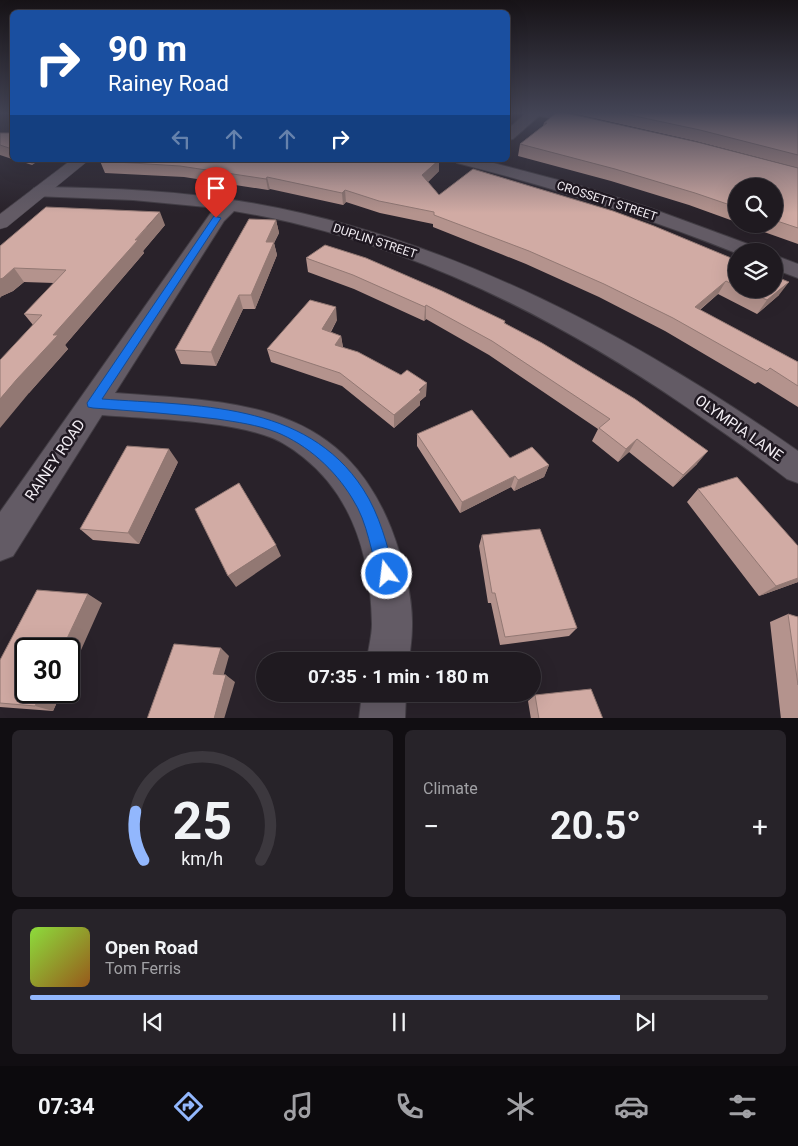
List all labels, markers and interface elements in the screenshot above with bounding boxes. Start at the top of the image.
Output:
text: 90 m [108,29,187,70]
icon: right [25,30,90,95]
text: Rainey Road [108,71,229,96]
icon: left [167,125,195,153]
icon: ahead [220,125,248,153]
icon: ahead [273,125,301,153]
icon: right [326,125,354,153]
pin [195,167,237,218]
icon: arrive [202,174,230,202]
street label: CROSSETT STREET [555,178,659,224]
map controls [728,178,783,298]
button: search [728,178,783,233]
street label: DUPLIN STREET [331,221,419,261]
button: layers [728,243,783,298]
street label: OLYMPIA LANE [692,391,787,465]
street label: RAINEY ROAD [21,416,89,504]
position arrow [360,547,412,599]
speed limit sign: 30 [15,638,80,703]
text: 07:35 · 1 min · 180 m [308,665,489,688]
text: Climate [423,779,478,798]
text: 25 [173,791,232,852]
text: 20.5° [550,804,641,848]
text: − [423,810,439,843]
text: + [752,810,768,843]
text: km/h [182,848,223,869]
text: Open Road [105,936,198,959]
text: Tom Ferris [105,959,181,978]
icon: previous [139,1008,167,1036]
icon: pause [385,1008,413,1036]
icon: next [631,1008,659,1036]
icon: directions [171,1089,206,1124]
icon: music [281,1089,316,1124]
icon: phone [392,1089,427,1124]
icon: climate [503,1089,538,1124]
icon: car [614,1089,649,1124]
icon: filters [725,1089,760,1124]
text: 07:34 [38,1094,95,1119]

